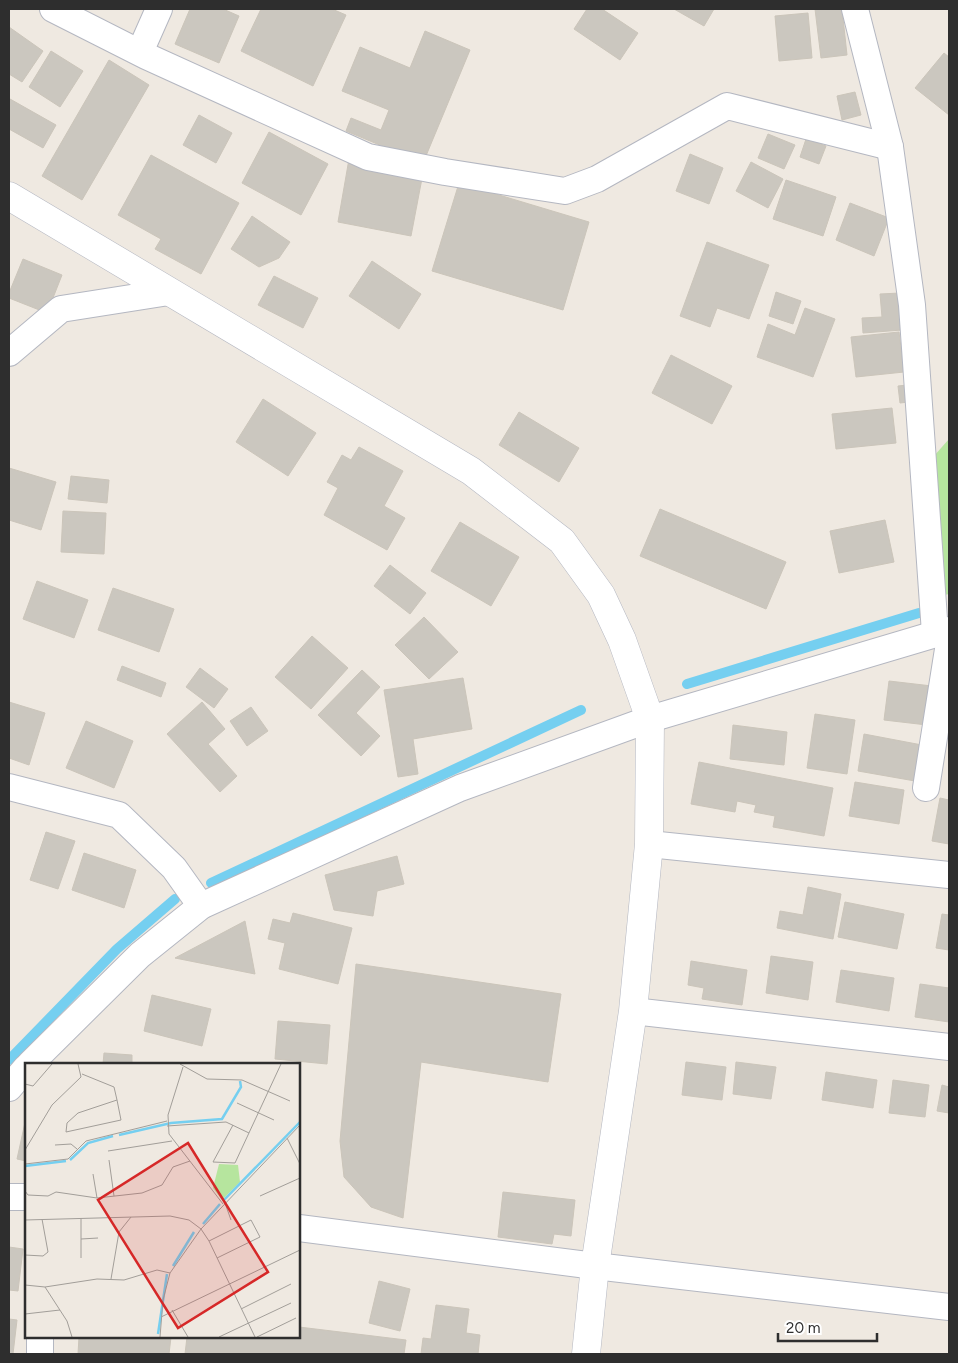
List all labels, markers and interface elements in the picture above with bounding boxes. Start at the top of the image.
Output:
inset map [25,1063,300,1338]
scale bar [778,1310,877,1342]
text: 20 m [786,1319,820,1337]

